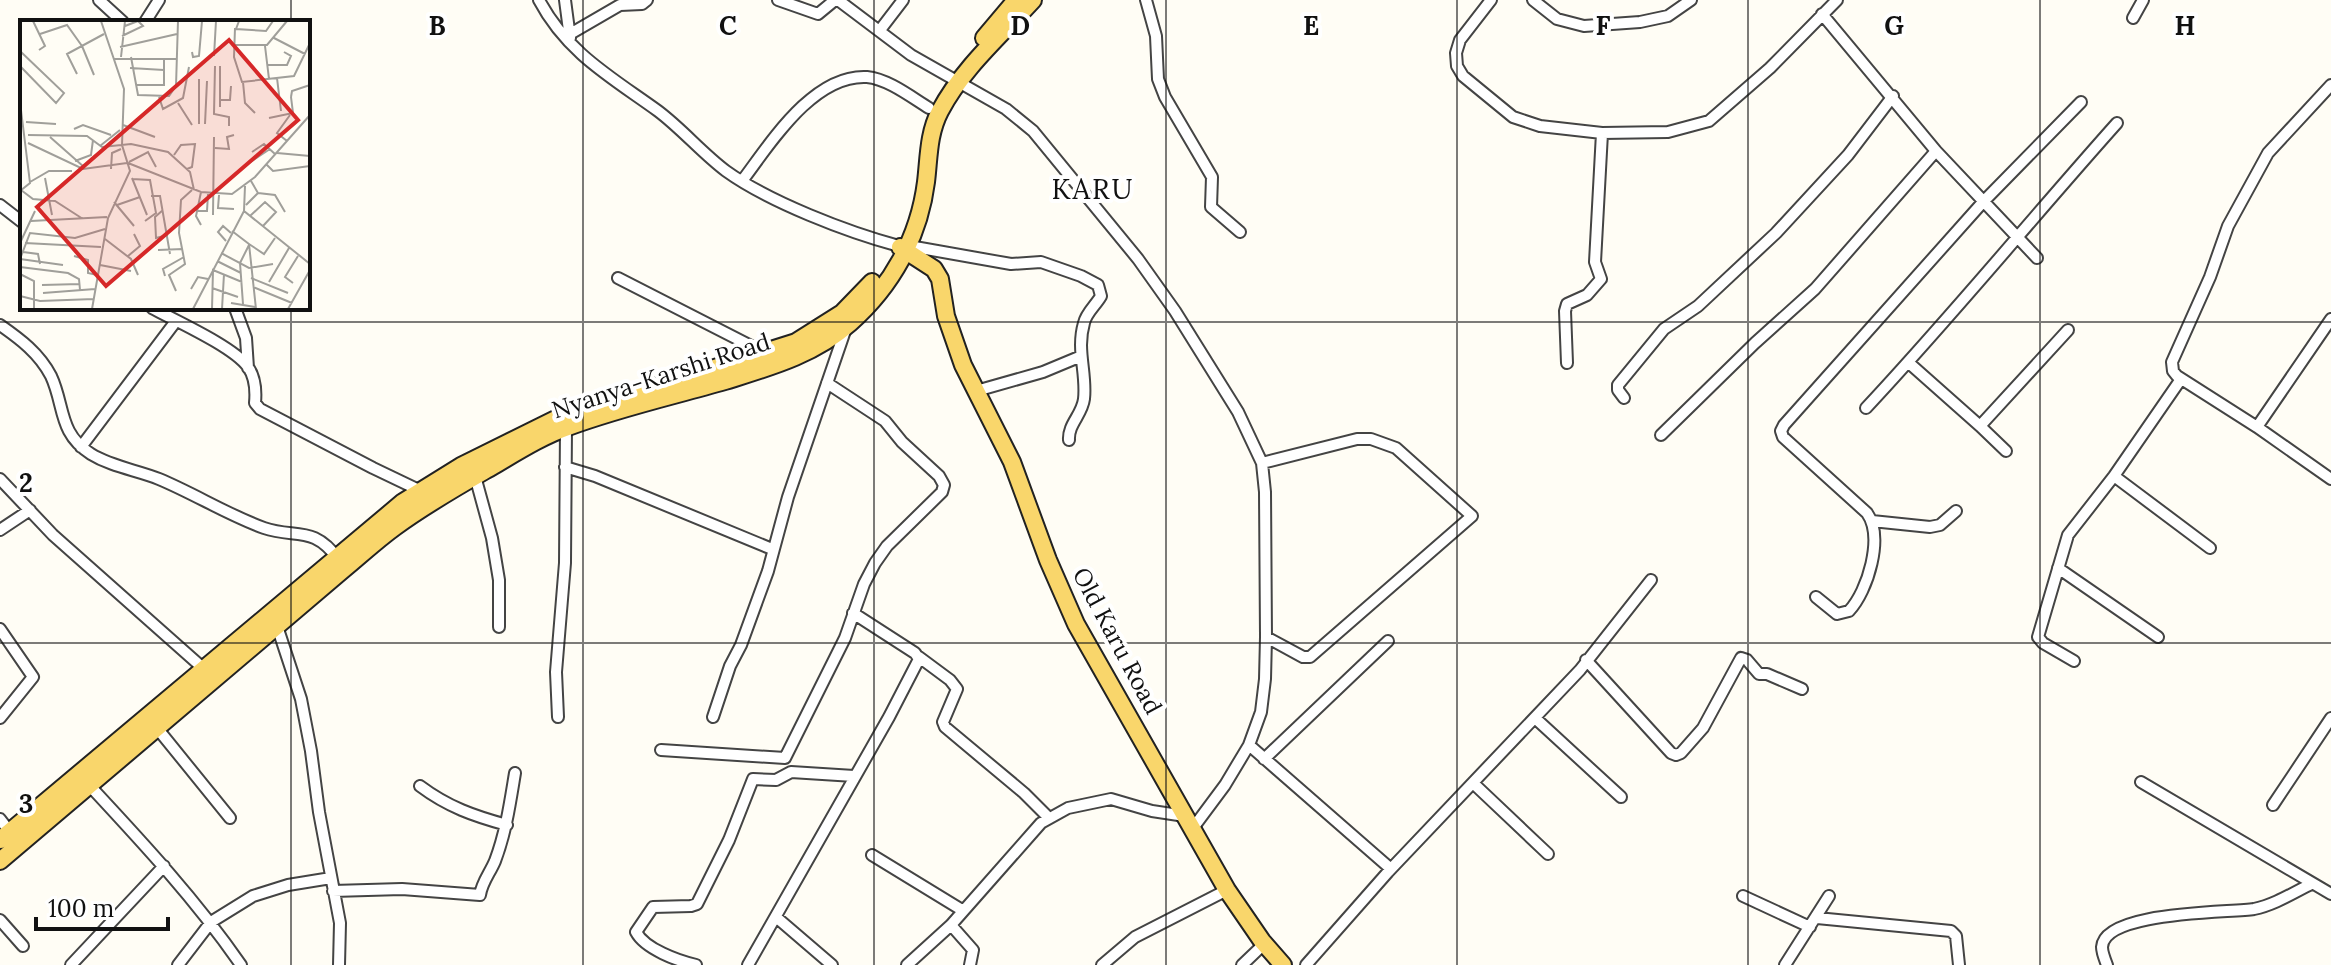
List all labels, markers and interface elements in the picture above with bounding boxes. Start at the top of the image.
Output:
text: B [428,9,446,42]
text: C [719,9,737,42]
text: D [1010,9,1030,42]
text: E [1303,9,1319,42]
text: F [1596,9,1611,42]
text: G [1884,9,1904,42]
text: H [2175,9,2195,42]
inset map [20,20,310,310]
district label: KARU [1051,171,1135,207]
street label: Nyanya-Karshi Road [548,326,774,425]
text: 2 [19,466,33,499]
street label: Old Karu Road [1066,562,1169,719]
text: 3 [19,787,33,820]
scale bar [36,881,168,931]
text: 100 m [48,893,114,924]

